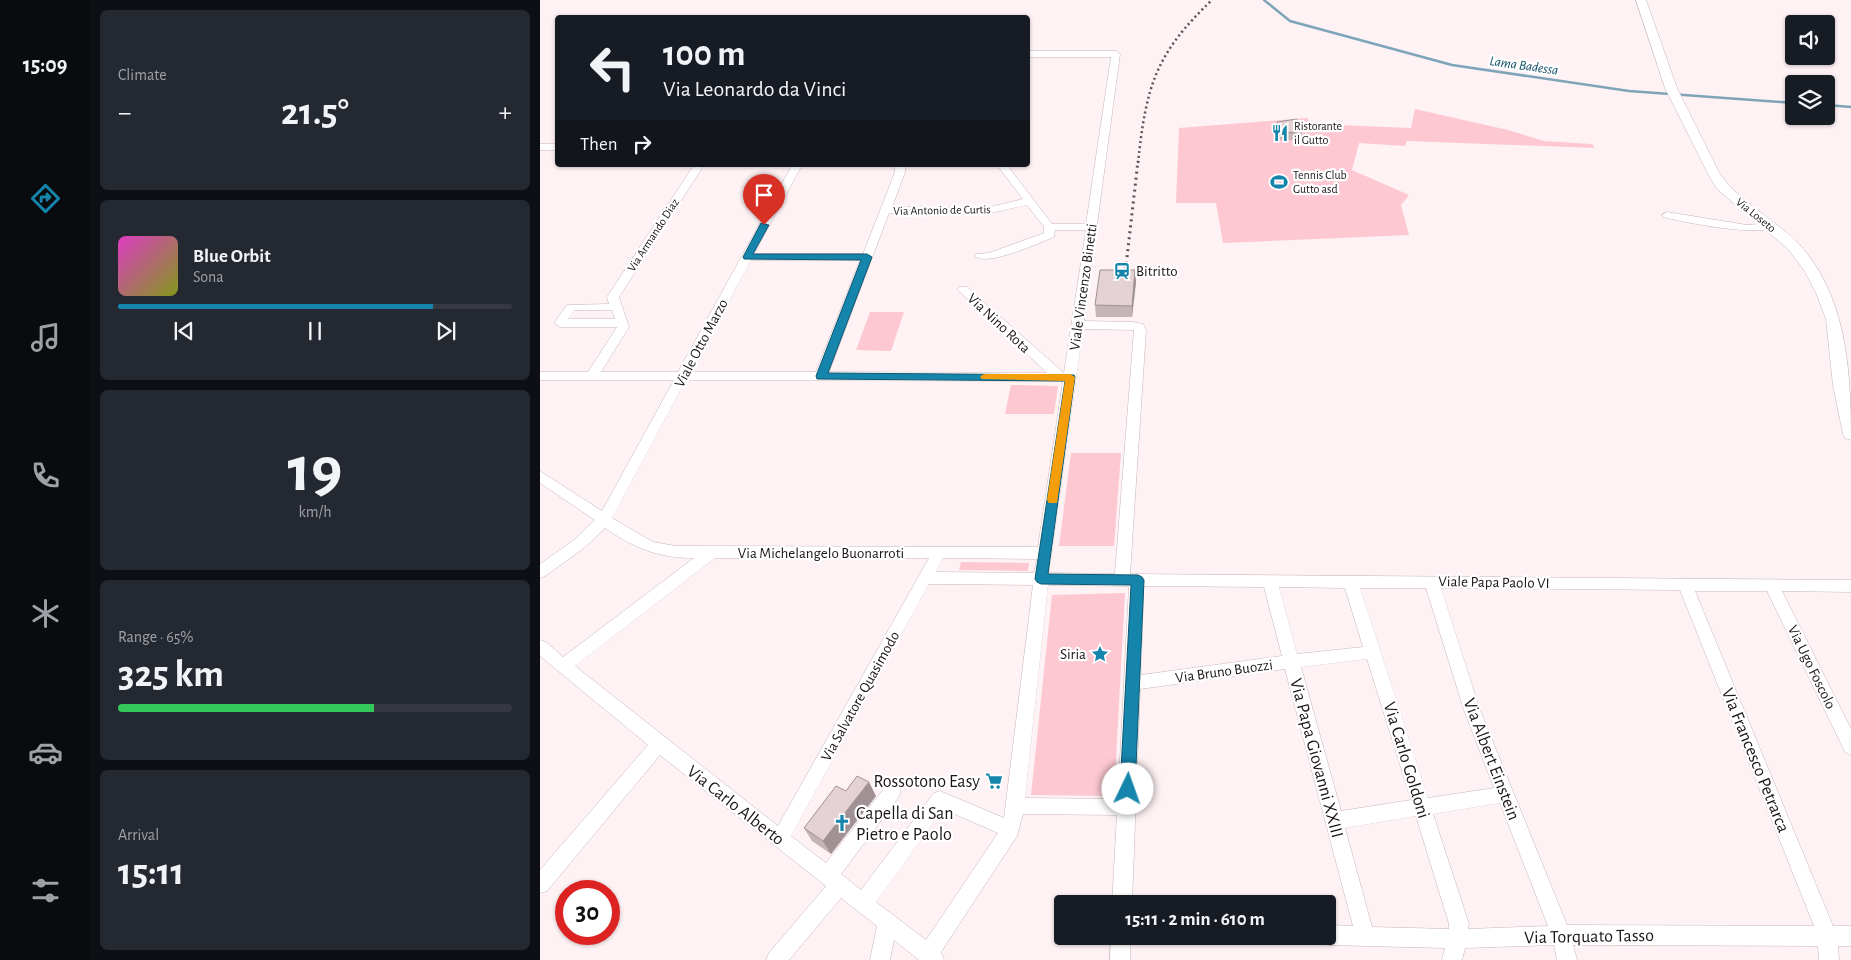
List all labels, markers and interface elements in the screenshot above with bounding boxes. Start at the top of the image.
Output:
map controls [1785,15,1835,125]
button: sound [1785,15,1835,65]
icon: left [580,35,645,100]
text: 100 m [663,37,746,72]
text: 15:09 [23,54,67,76]
water label: Lama Badessa [1488,54,1559,78]
text: Climate [118,67,167,83]
button: layers [1785,75,1835,125]
text: Via Leonardo da Vinci [663,78,846,100]
text: 21.5° [281,94,349,132]
text: − [118,99,131,127]
text: + [499,99,512,127]
place label: Ristorante il Gutto [1294,120,1342,146]
restaurant icon: Ristorante il Gutto [1270,123,1290,143]
icon: right [628,130,656,158]
text: Then [580,135,618,154]
place label: Tennis Club Gutto asd [1293,169,1347,195]
sports icon: Tennis Club Gutto asd [1269,172,1289,192]
pin [743,174,785,225]
icon: directions [28,181,63,216]
icon: arrive [750,181,778,209]
street label: Via Loseto [1734,195,1778,235]
street label: Via Armando Diaz [625,196,681,274]
street label: Via Antonio de Curtis [893,203,991,217]
street label: Viale Vincenzo Binetti [1067,223,1100,351]
text: Blue Orbit [193,247,271,266]
station icon: Bitritto [1112,261,1132,281]
place label: Bitritto [1136,264,1178,279]
text: Sona [193,269,224,285]
street label: Via Nino Rota [964,291,1033,356]
street label: Viale Otto Marzo [672,297,731,390]
icon: previous [170,317,198,345]
icon: pause [301,317,329,345]
icon: next [432,317,460,345]
icon: music [28,320,63,355]
text: 19 [288,438,342,503]
icon: phone [28,458,63,493]
text: km/h [298,504,332,520]
street label: Via Michelangelo Buonarroti [738,546,904,561]
street label: Viale Papa Paolo VI [1438,574,1550,591]
icon: climate [28,596,63,631]
street label: Via Ugo Foscolo [1785,623,1838,711]
text: Range · 65% [118,629,194,645]
street label: Via Salvatore Quasimodo [819,629,902,764]
place icon: Siria [1090,644,1110,664]
place label: Siria [1060,647,1086,662]
text: 325 km [118,656,224,694]
street label: Via Bruno Buozzi [1174,657,1274,686]
street label: Via Papa Giovanni XXIII [1286,677,1346,840]
street label: Via Francesco Petrarca [1718,686,1792,835]
street label: Via Albert Einstein [1460,696,1523,823]
street label: Via Carlo Goldoni [1380,700,1432,821]
icon: car [28,735,63,770]
street label: Via Carlo Alberto [683,762,788,849]
position arrow [1101,762,1153,814]
supermarket icon: Rossotono Easy [984,771,1004,791]
place label: Rossotono Easy [873,773,980,791]
place label: Capella di San Pietro e Paolo [856,805,954,844]
church icon: Capella di San Pietro e Paolo [832,813,852,833]
text: Arrival [118,827,159,843]
text: 15:11 [118,854,184,892]
icon: filters [28,873,63,908]
speed limit sign: 30 [555,880,620,945]
text: 15:11 · 2 min · 610 m [1125,910,1265,929]
street label: Via Torquato Tasso [1524,927,1654,947]

